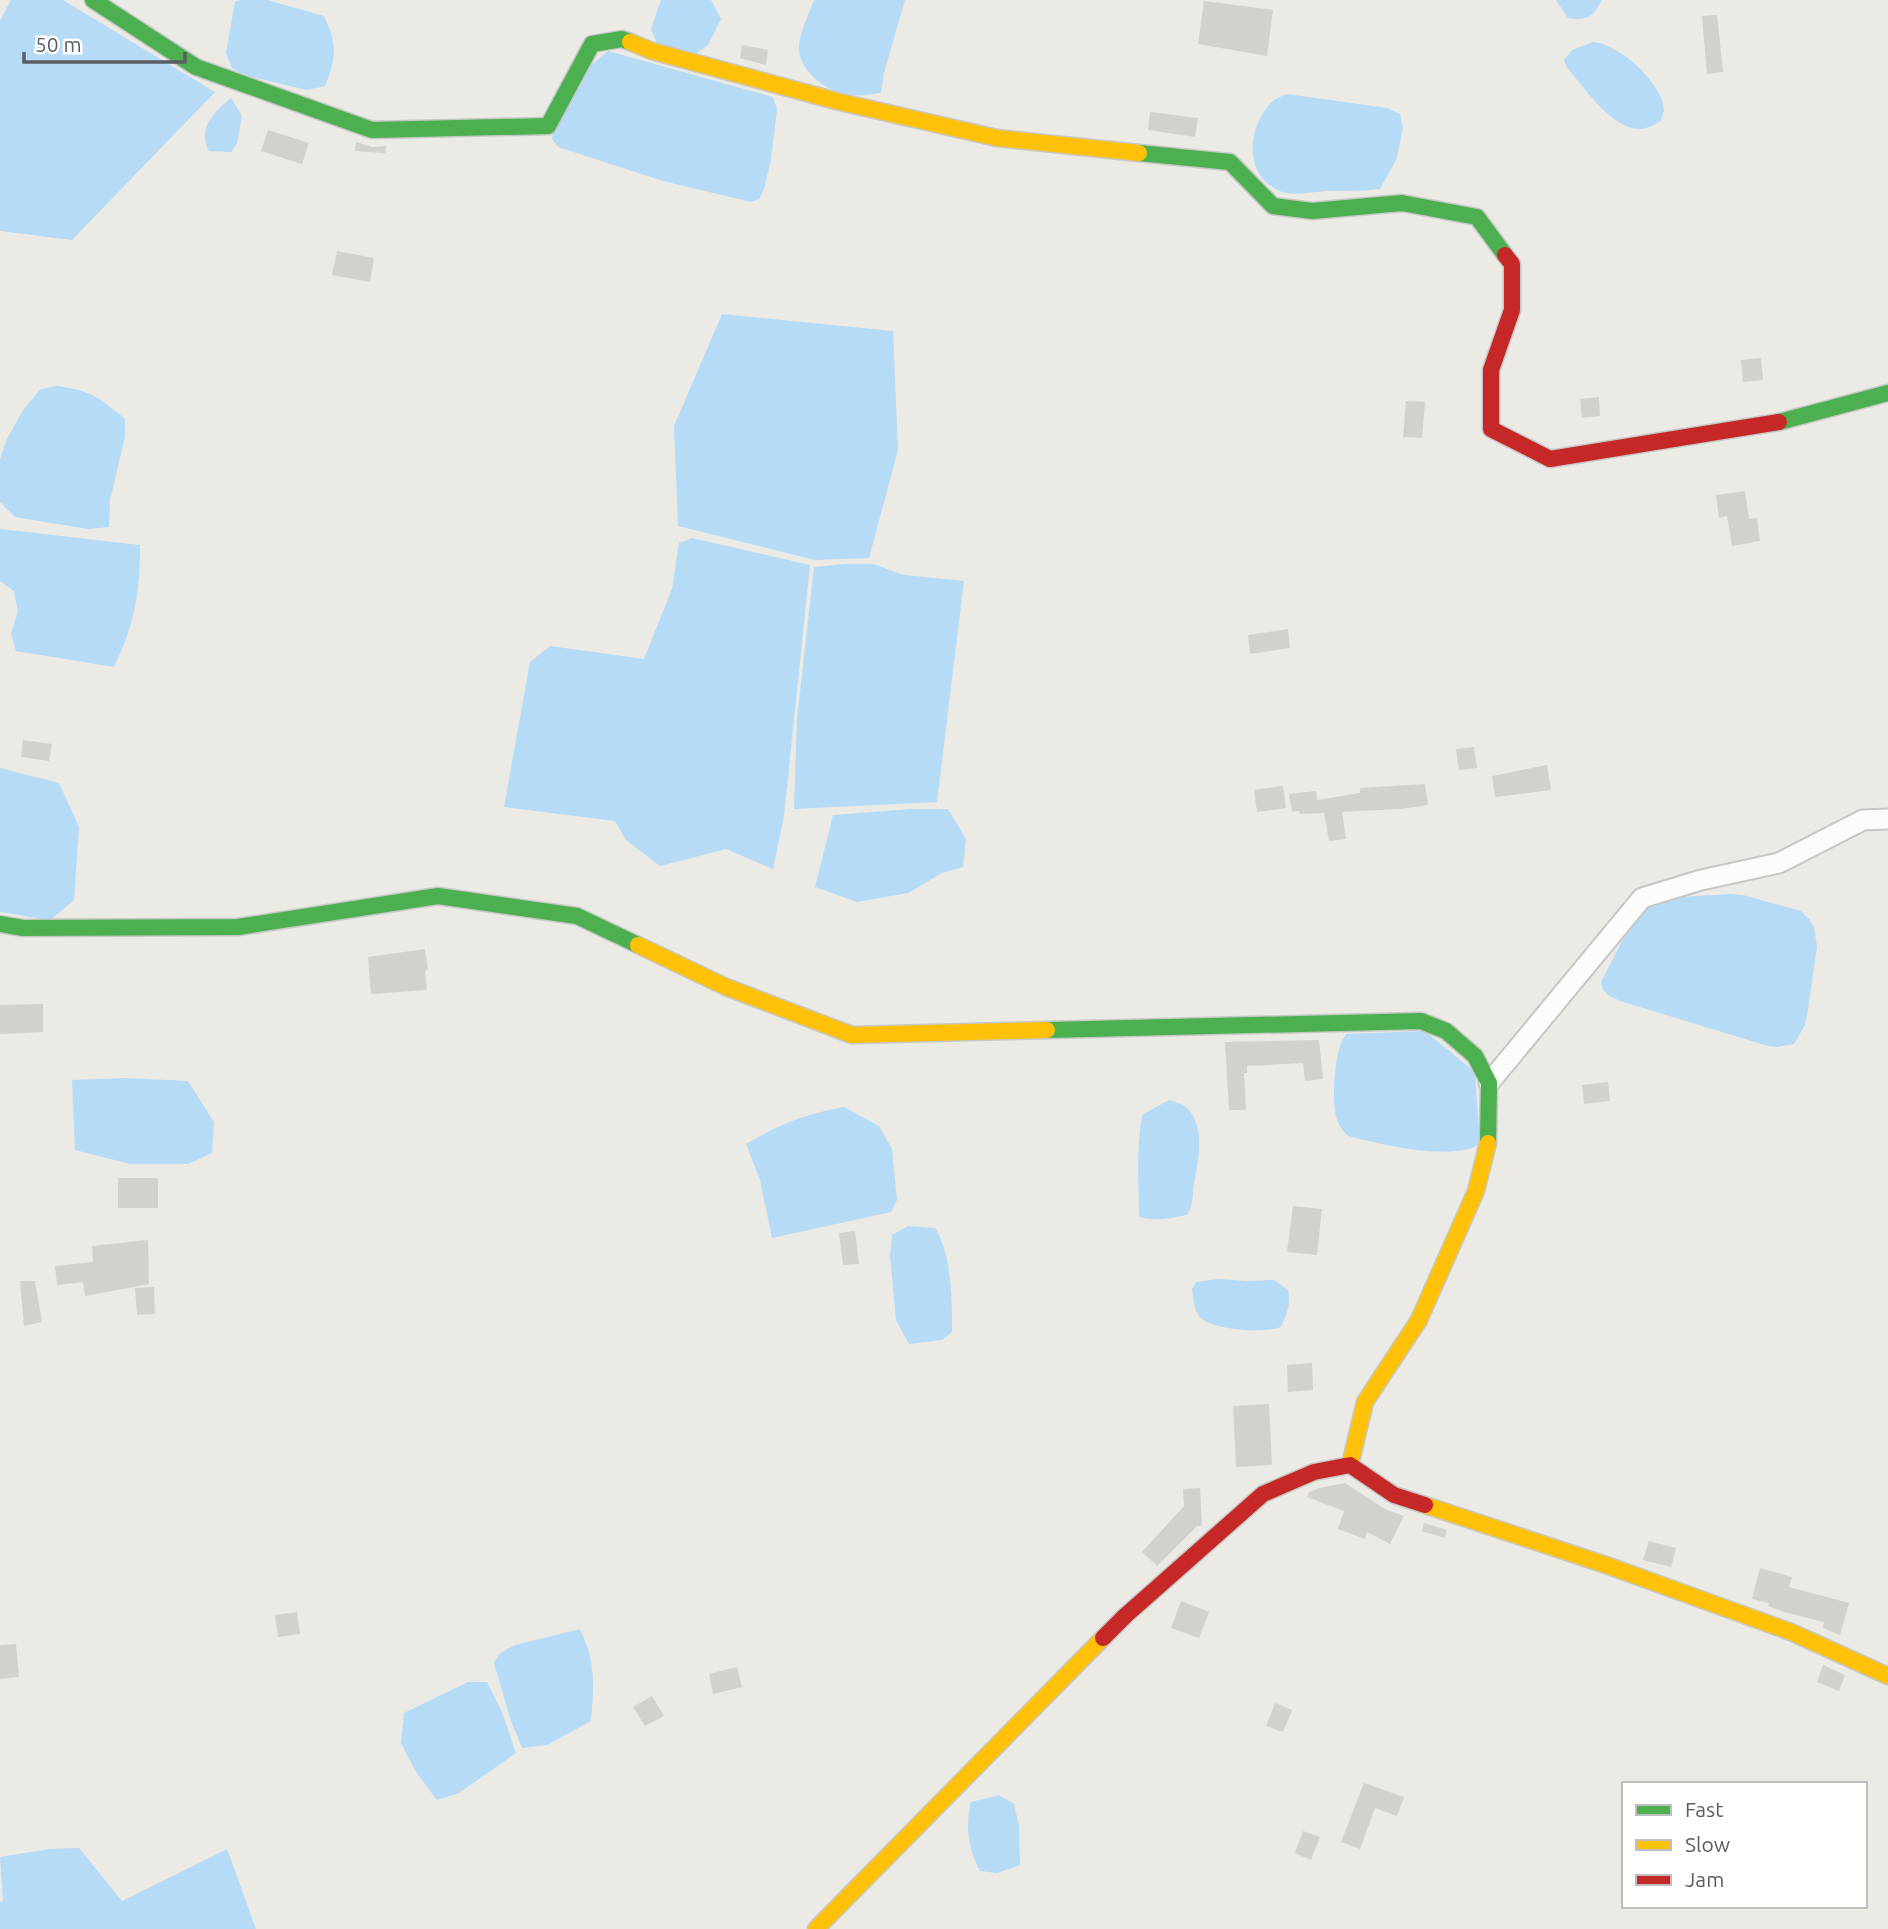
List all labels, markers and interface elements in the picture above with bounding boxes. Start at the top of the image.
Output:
scale bar [24,21,186,65]
text: 50 m [35,32,82,56]
legend [1622,1782,1867,1908]
text: Fast [1685,1797,1723,1821]
text: Slow [1685,1832,1730,1856]
text: Jam [1685,1867,1724,1891]

